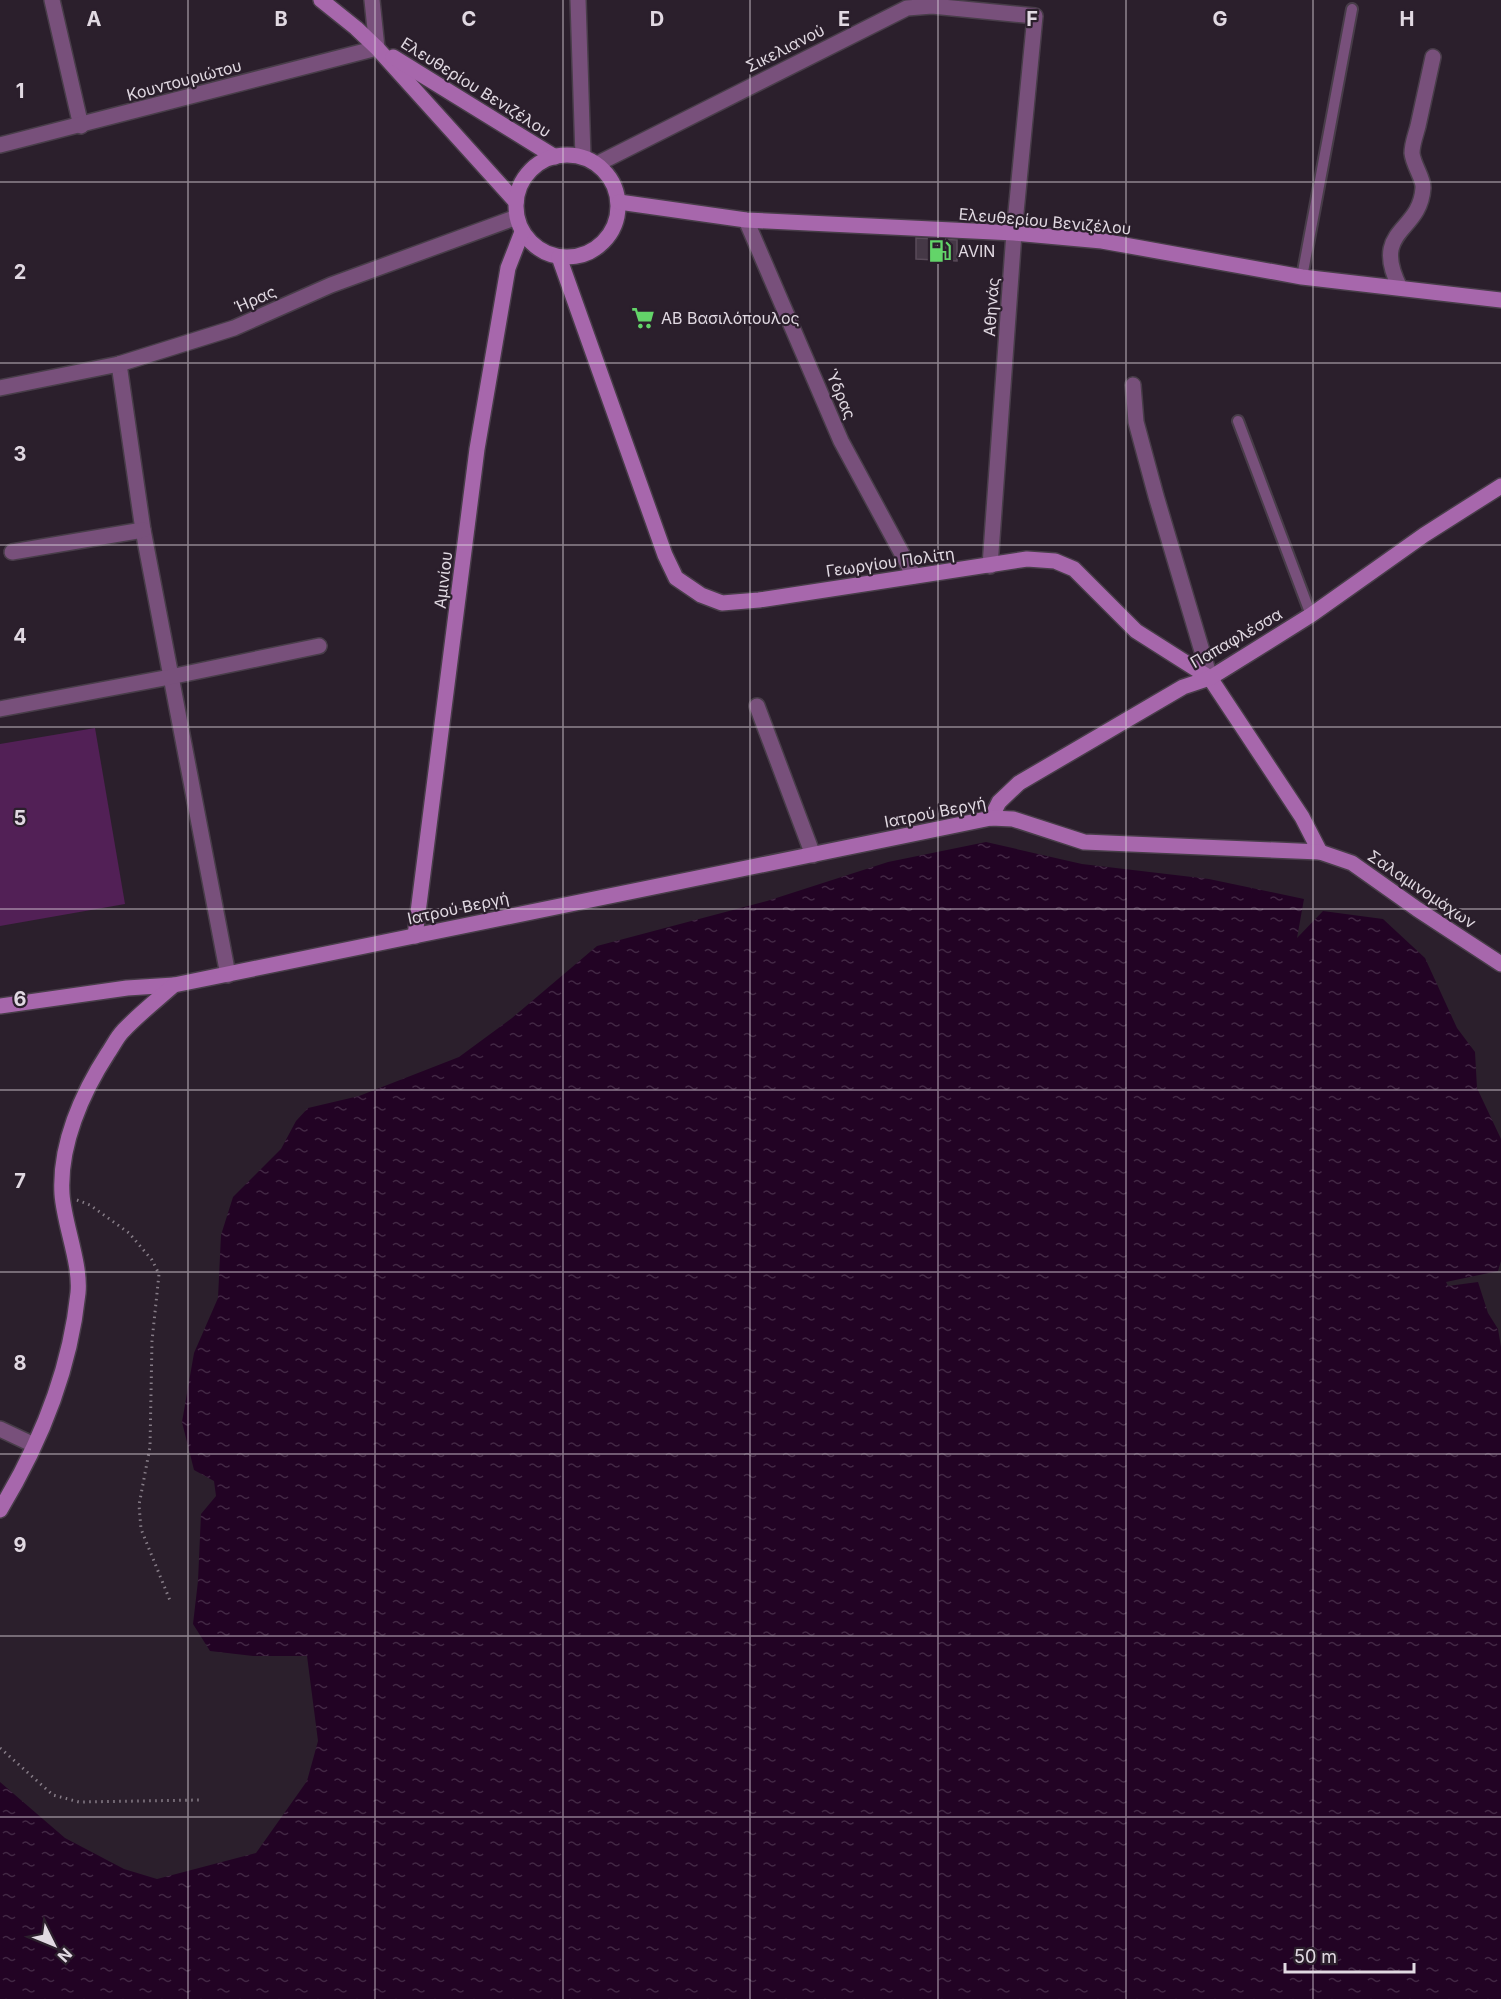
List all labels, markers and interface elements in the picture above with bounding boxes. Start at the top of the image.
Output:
text: A [87,7,102,31]
text: B [274,7,288,31]
text: C [462,7,476,31]
text: D [650,7,664,31]
text: E [838,7,850,31]
text: F [1026,7,1038,31]
text: G [1212,7,1228,31]
text: H [1400,7,1414,31]
street label: Σικελιανού [742,20,828,76]
street label: Ελευθερίου Βενιζέλου [397,33,555,141]
street label: Κουντουριώτου [124,55,244,105]
text: 1 [16,79,24,103]
street label: Ελευθερίου Βενιζέλου [958,203,1132,239]
fuel station icon: AVIN [927,238,953,264]
place label: AVIN [958,241,995,261]
text: 2 [14,260,26,284]
street label: Αθηνάς [979,277,1003,337]
street label: Ήρας [231,281,279,317]
supermarket icon: ΑΒ Βασιλόπουλος [630,305,656,331]
place label: ΑΒ Βασιλόπουλος [661,308,800,328]
street label: Ύδρας [821,366,861,422]
text: 3 [14,442,26,466]
street label: Γεωργίου Πολίτη [824,543,956,581]
street label: Αμινίου [430,550,456,610]
street label: Παπαφλέσσα [1187,604,1285,672]
text: 4 [13,624,27,648]
street label: Ιατρού Βεργή [882,792,988,832]
text: 5 [14,806,26,830]
street label: Σαλαμινομάχων [1364,845,1480,933]
street label: Ιατρού Βεργή [405,887,511,929]
text: 6 [14,987,27,1011]
text: 7 [14,1169,26,1193]
text: 8 [13,1351,27,1375]
text: 9 [14,1533,27,1557]
north arrow [24,1915,84,1975]
scale bar [1285,1936,1414,1974]
text: N [53,1944,76,1967]
text: 50 m [1294,1946,1337,1967]

